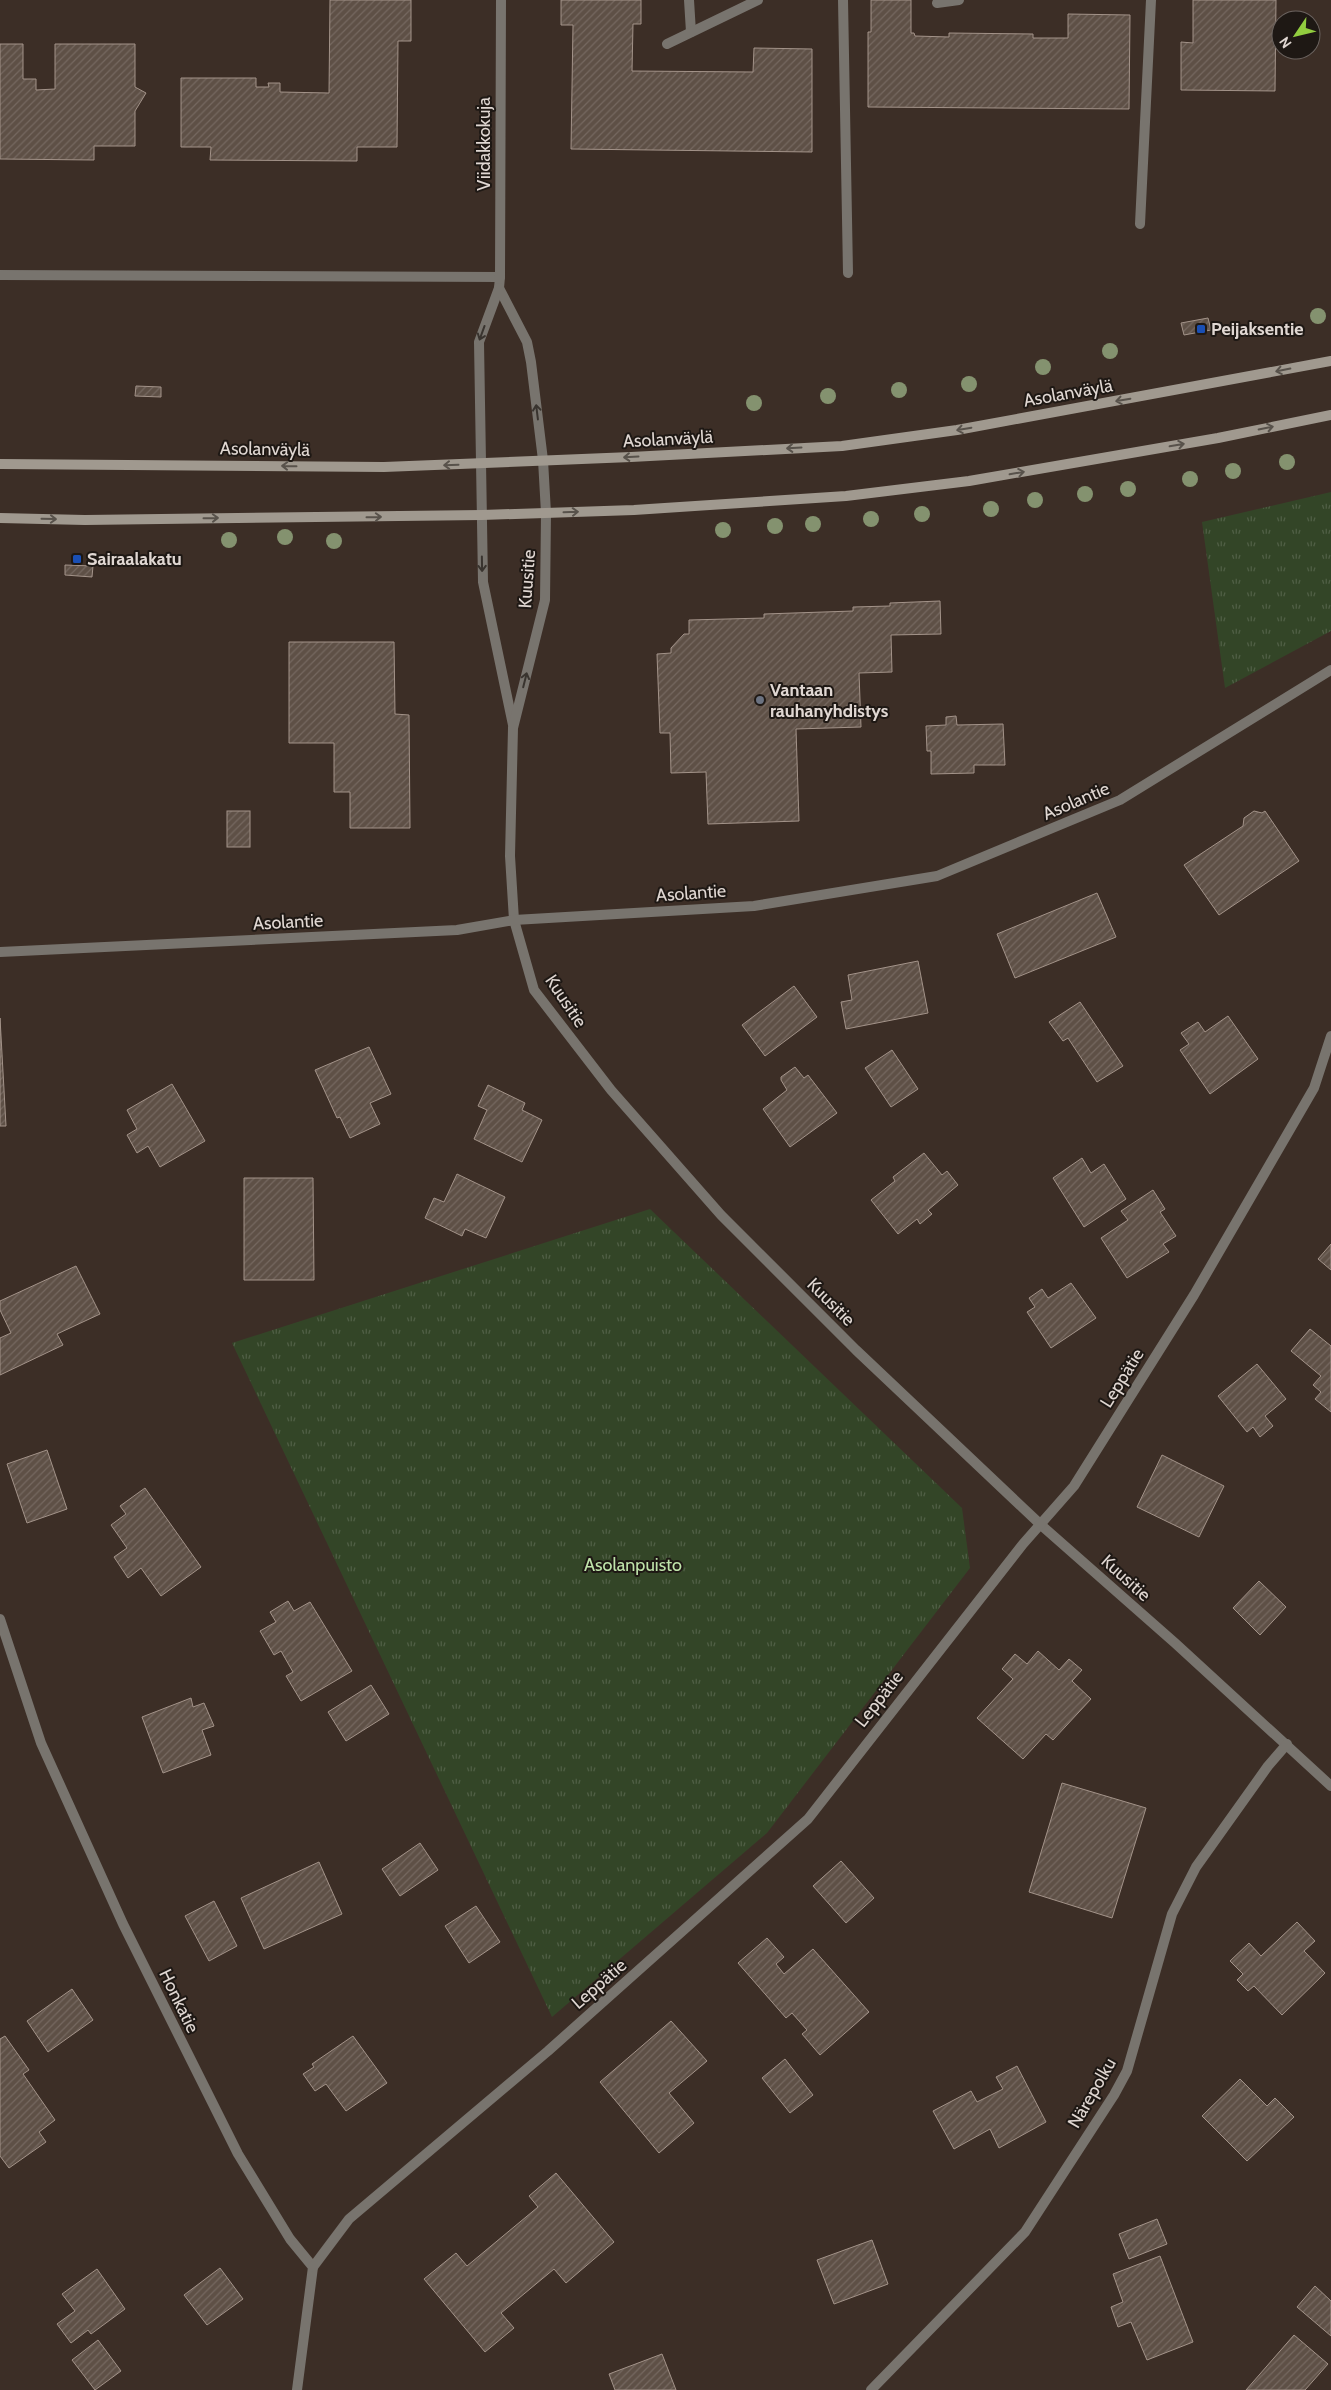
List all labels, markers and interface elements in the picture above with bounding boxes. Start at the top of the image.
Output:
north arrow [1271,10,1321,60]
text: N [1275,33,1296,52]
street label: Viidakkokuja [473,97,495,191]
place label: Peijaksentie [1211,318,1304,340]
marker: Peijaksentie [1195,323,1207,335]
one-way arrow [477,325,486,341]
one-way arrow [1276,366,1292,375]
street label: Asolanväylä [1022,374,1115,412]
one-way arrow [1116,396,1132,405]
one-way arrow [532,404,542,420]
one-way arrow [1257,423,1273,433]
one-way arrow [956,424,972,434]
street label: Asolanväylä [622,426,714,452]
street label: Asolanväylä [220,437,311,461]
one-way arrow [1168,440,1184,450]
one-way arrow [786,444,802,453]
one-way arrow [624,452,640,462]
one-way arrow [444,460,460,470]
one-way arrow [281,461,297,470]
one-way arrow [1008,468,1024,478]
one-way arrow [563,508,579,517]
one-way arrow [365,512,381,522]
one-way arrow [40,514,56,524]
one-way arrow [203,514,219,523]
place label: Sairaalakatu [87,548,182,570]
street label: Kuusitie [514,549,540,609]
marker: Sairaalakatu [71,553,83,565]
one-way arrow [478,556,487,572]
one-way arrow [521,673,530,689]
place label: Vantaan rauhanyhdistys [770,679,889,722]
marker: Vantaan rauhanyhdistys [754,694,766,706]
street label: Asolantie [1039,777,1113,825]
street label: Asolantie [655,880,727,906]
street label: Asolantie [252,909,324,935]
street label: Kuusitie [540,970,592,1032]
street label: Kuusitie [802,1273,860,1331]
street label: Leppätie [1095,1344,1149,1412]
street label: Kuusitie [1097,1550,1155,1606]
park label: Asolanpuisto [584,1554,682,1576]
street label: Leppätie [850,1666,908,1732]
street label: Leppätie [567,1954,631,2014]
street label: Honkatie [154,1966,204,2036]
street label: Närepolku [1063,2054,1121,2132]

